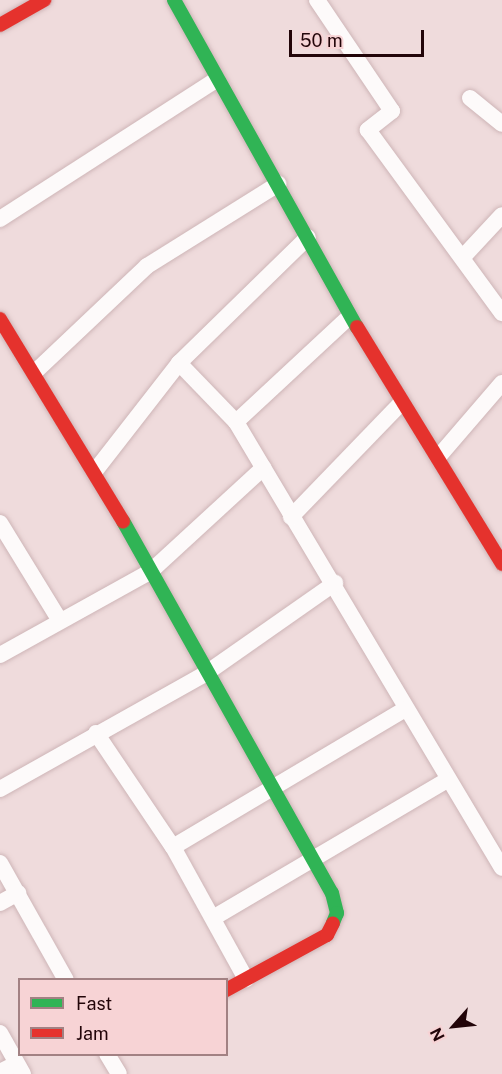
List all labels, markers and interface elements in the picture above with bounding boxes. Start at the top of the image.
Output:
scale bar [292,18,427,56]
text: 50 m [300,30,343,51]
legend [18,978,228,1056]
text: Fast [76,993,112,1014]
north arrow [424,996,484,1056]
text: Jam [76,1023,109,1044]
text: N [426,1025,449,1044]

